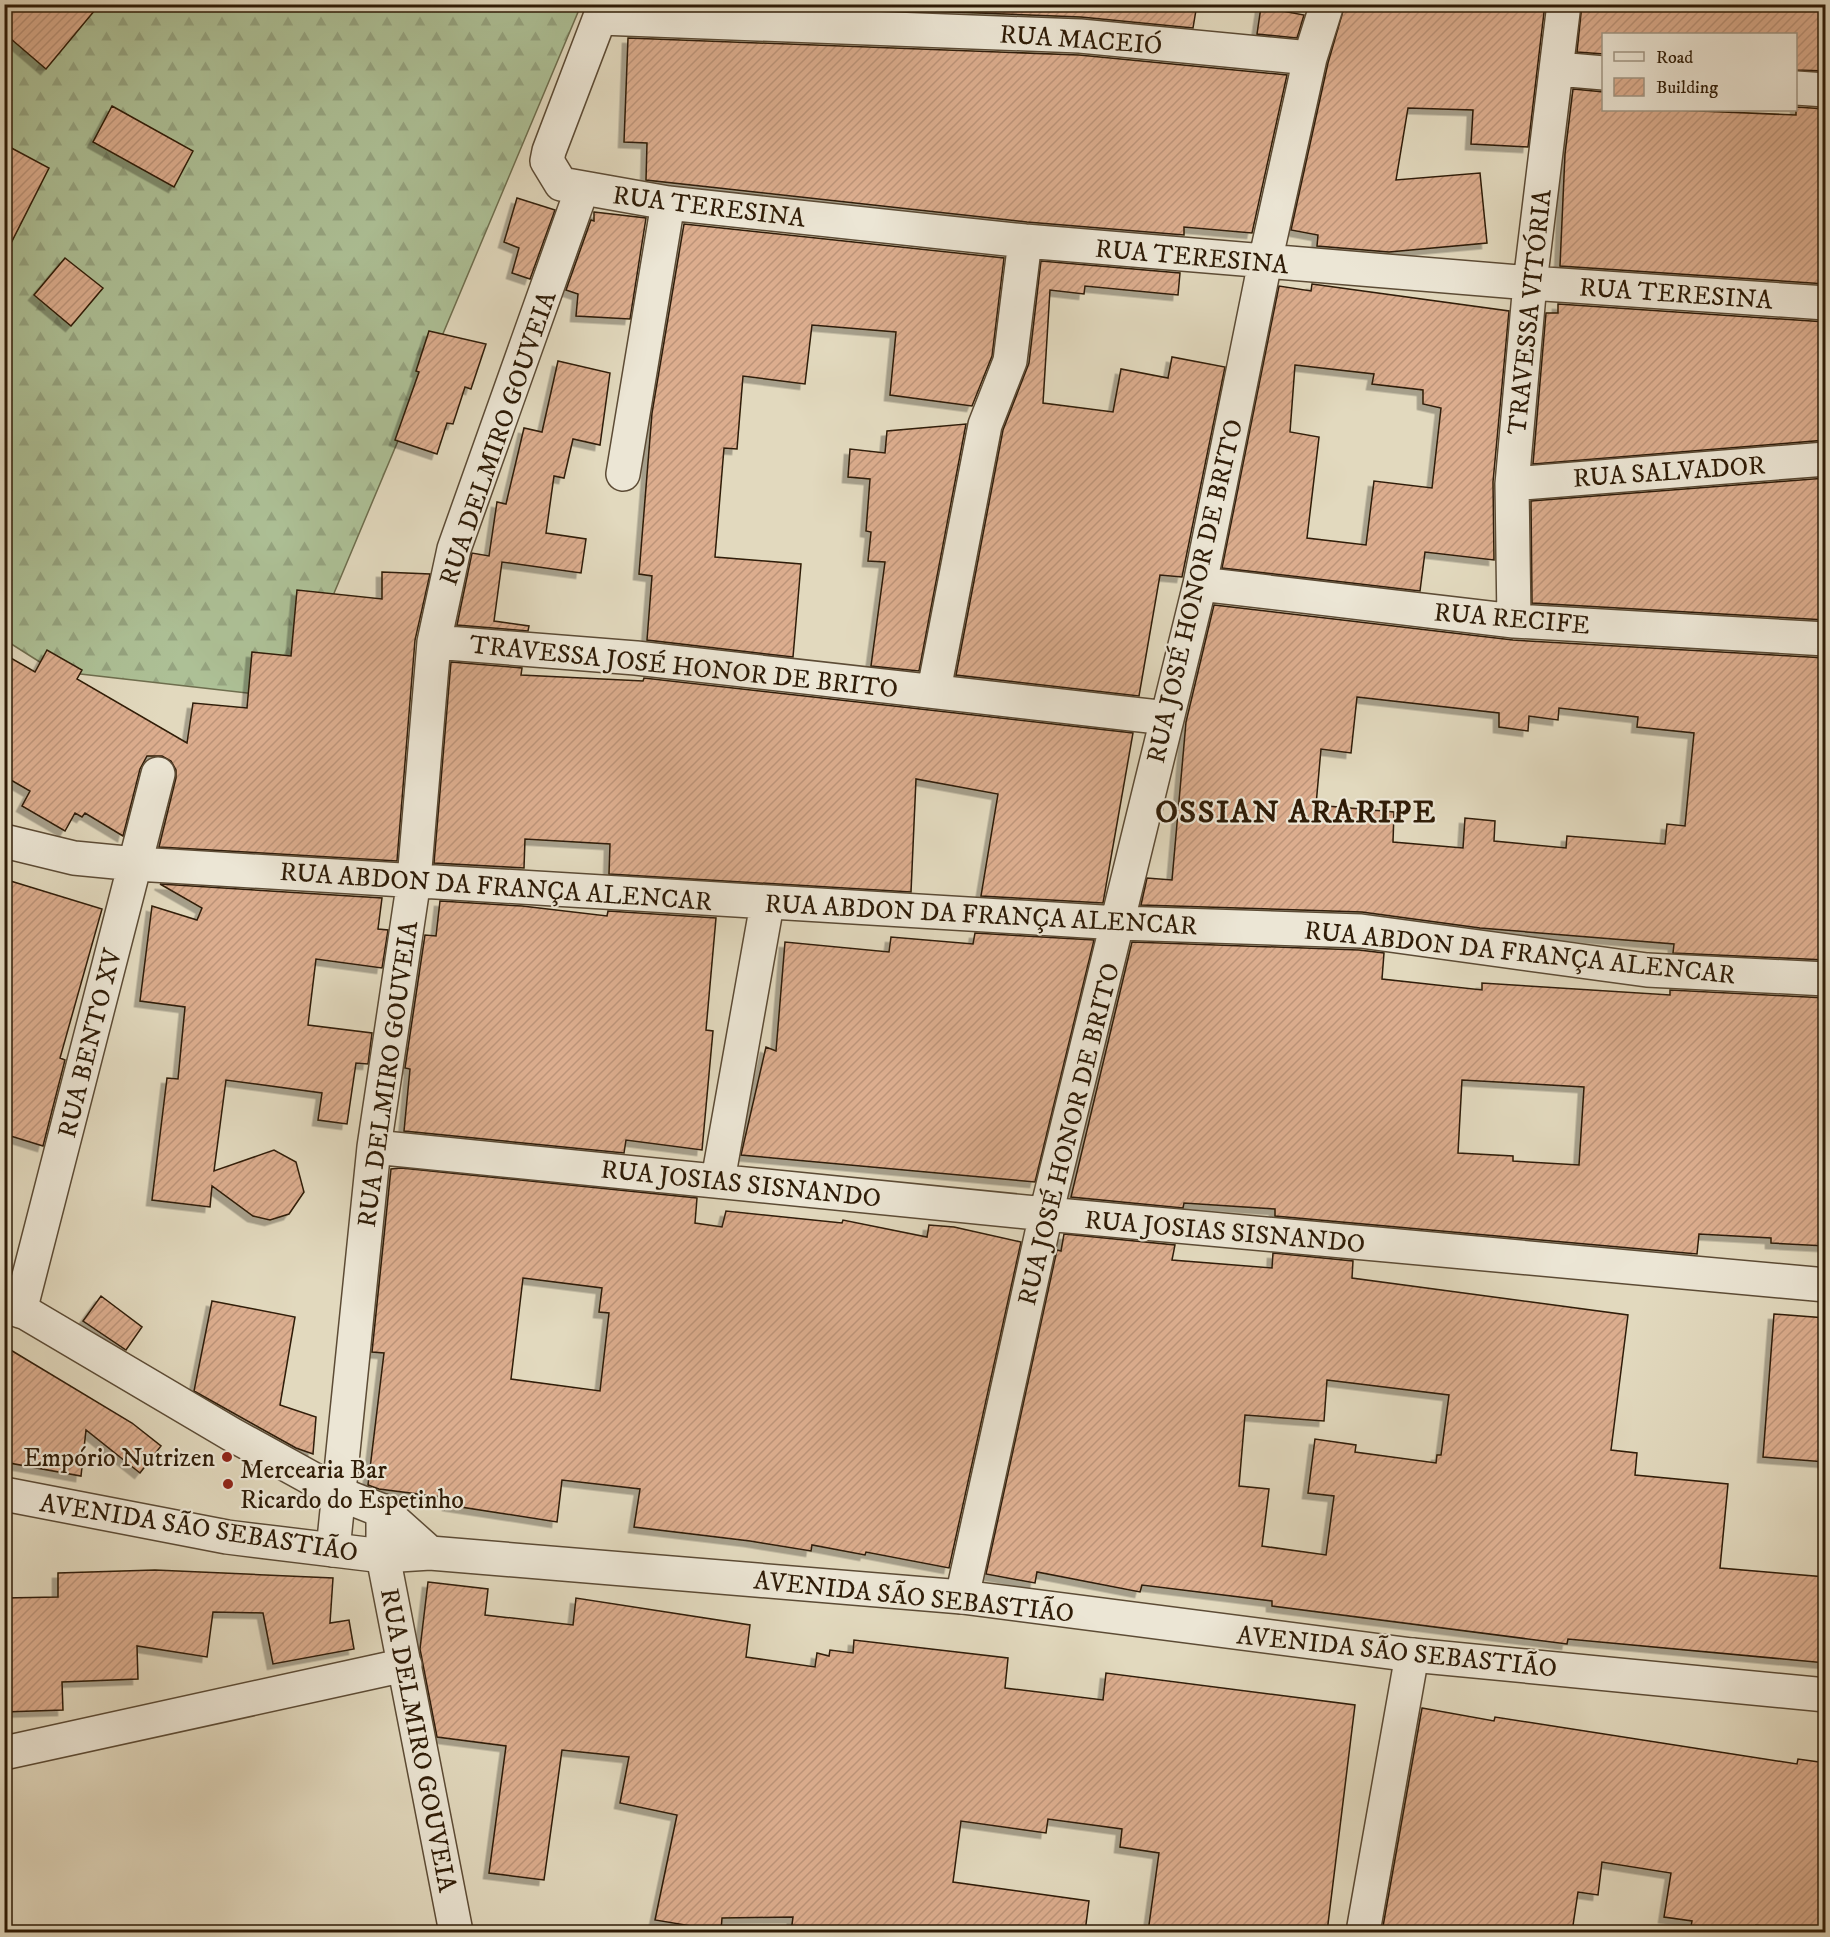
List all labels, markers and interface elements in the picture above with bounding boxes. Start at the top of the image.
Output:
street label: RUA MACEIÓ [998,17,1163,63]
legend [1602,33,1797,111]
text: Road [1656,47,1693,69]
text: Building [1656,77,1718,99]
street label: RUA TERESINA [611,179,808,236]
street label: TRAVESSA VITÓRIA [1500,187,1560,437]
street label: RUA TERESINA [1094,233,1290,282]
street label: RUA TERESINA [1578,271,1774,318]
street label: RUA DELMIRO GOUVEIA [433,287,564,590]
street label: RUA JOSÉ HONOR DE BRITO [1140,416,1251,766]
street label: RUA SALVADOR [1572,449,1766,496]
street label: RUA RECIFE [1432,596,1591,643]
street label: TRAVESSA JOSÉ HONOR DE BRITO [468,629,900,706]
district label: OSSIAN ARARIPE [1155,793,1437,833]
street label: RUA ABDON DA FRANÇA ALENCAR [279,856,713,919]
street label: RUA ABDON DA FRANÇA ALENCAR [764,888,1198,943]
street label: RUA ABDON DA FRANÇA ALENCAR [1303,914,1737,993]
street label: RUA DELMIRO GOUVEIA [351,919,426,1229]
street label: RUA BENTO XV [51,945,130,1141]
street label: RUA JOSÉ HONOR DE BRITO [1011,960,1128,1309]
street label: RUA JOSIAS SISNANDO [599,1153,883,1216]
street label: RUA JOSIAS SISNANDO [1083,1204,1367,1261]
place label: Empório Nutrizen [23,1442,215,1475]
marker: Empório Nutrizen [220,1450,234,1464]
place label: Mercearia Bar Ricardo do Espetinho [240,1454,464,1517]
marker: Mercearia Bar Ricardo do Espetinho [221,1477,235,1491]
street label: AVENIDA SÃO SEBASTIÃO [37,1486,360,1570]
street label: AVENIDA SÃO SEBASTIÃO [752,1563,1076,1631]
street label: RUA DELMIRO GOUVEIA [372,1585,463,1895]
street label: AVENIDA SÃO SEBASTIÃO [1235,1618,1559,1686]

